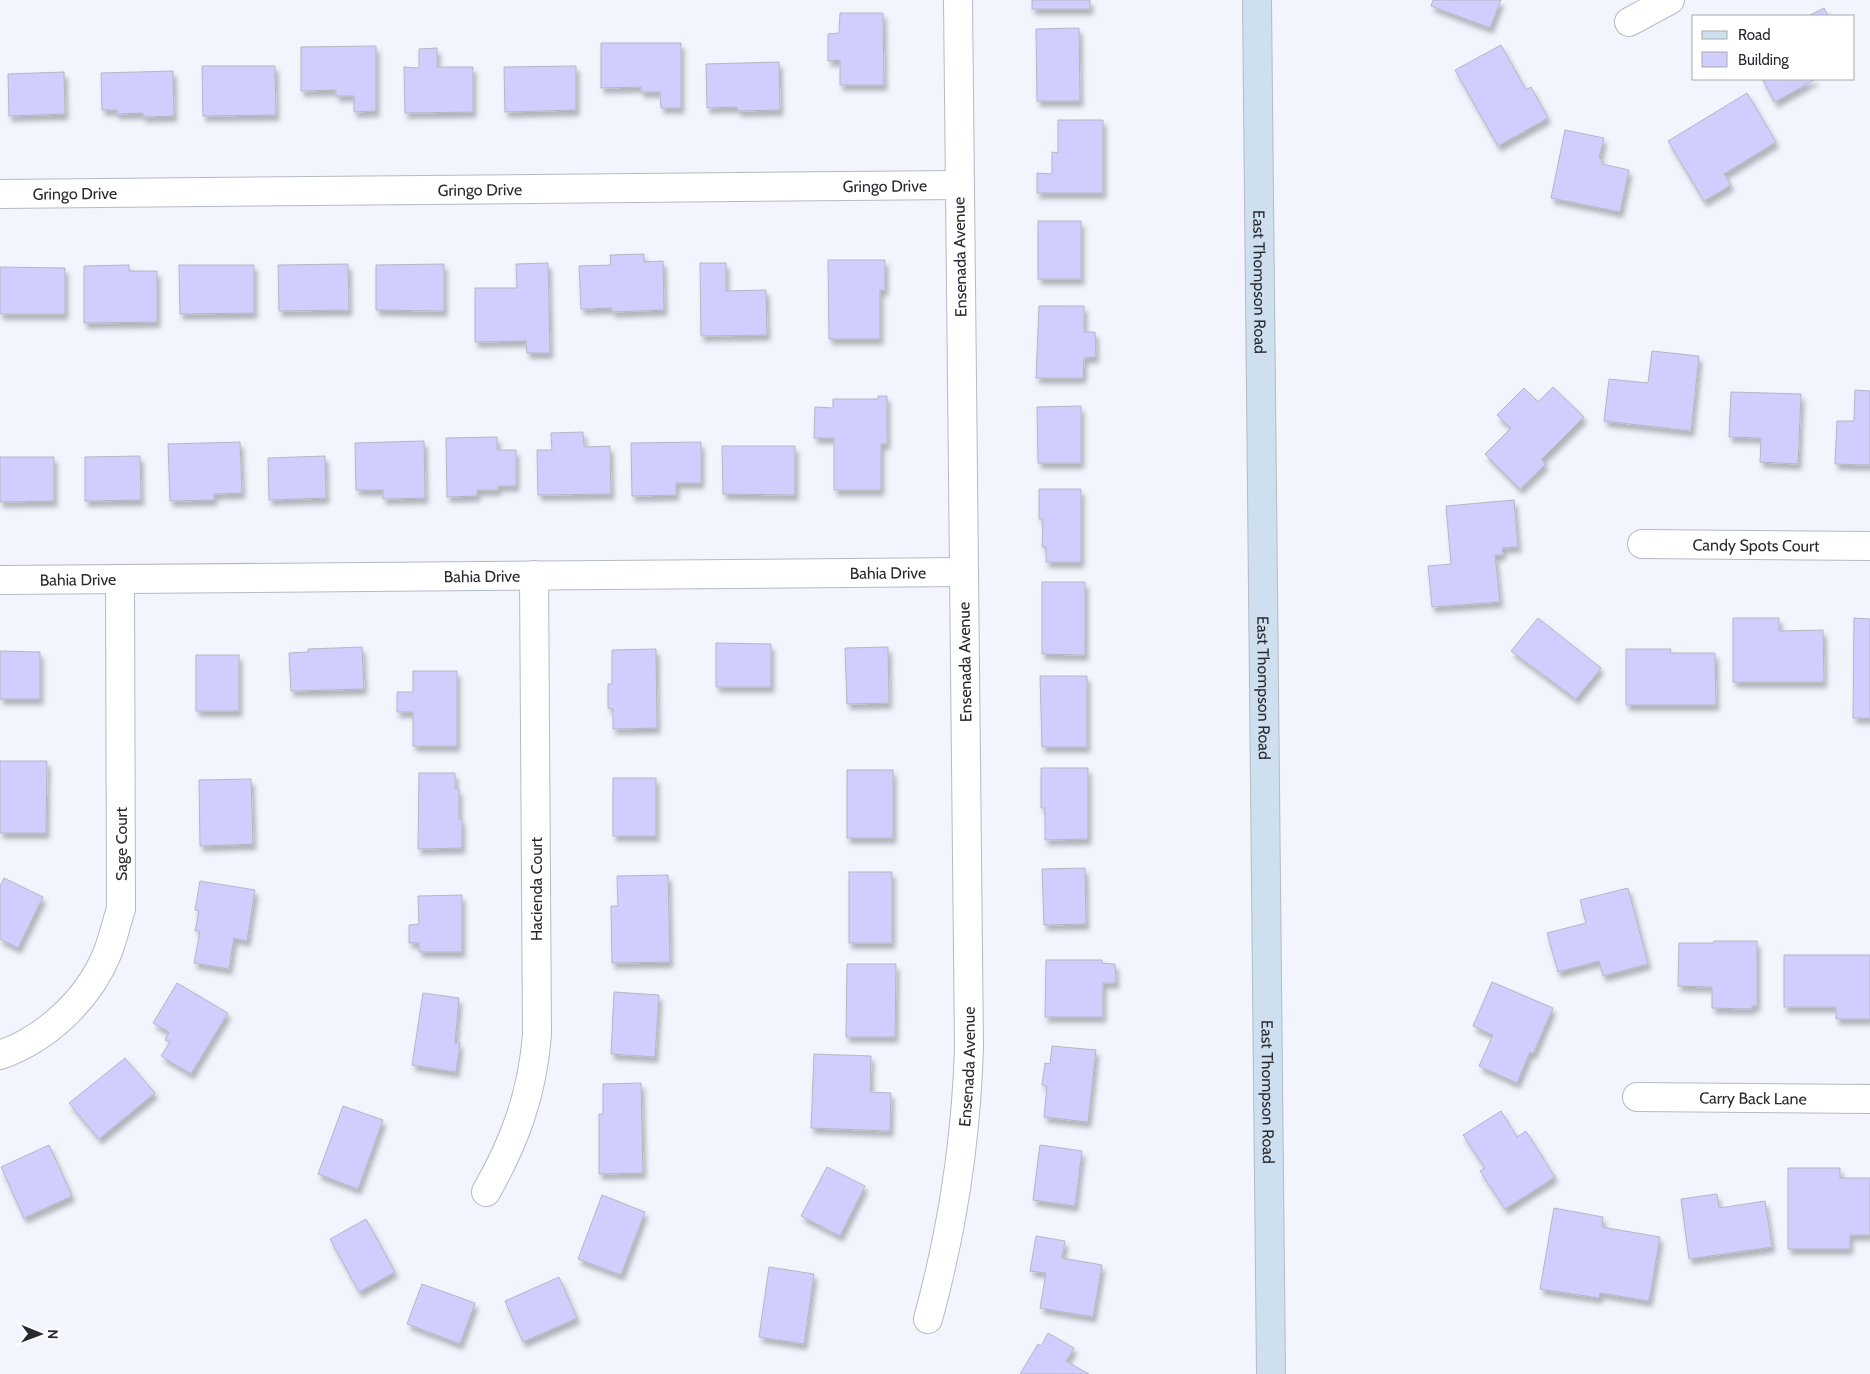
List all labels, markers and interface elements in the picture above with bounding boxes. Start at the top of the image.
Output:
legend [1692,15,1855,80]
text: Road [1738,26,1771,44]
text: Building [1738,51,1789,69]
street label: Gringo Drive [843,176,927,196]
street label: Gringo Drive [438,180,522,199]
street label: Gringo Drive [33,183,117,203]
street label: Ensenada Avenue [949,197,971,317]
street label: East Thompson Road [1250,210,1270,354]
street label: Candy Spots Court [1692,535,1820,555]
street label: Bahia Drive [850,563,926,582]
street label: Bahia Drive [444,566,520,586]
street label: Bahia Drive [40,570,116,589]
street label: Ensenada Avenue [954,602,976,722]
street label: East Thompson Road [1254,616,1274,760]
street label: Sage Court [112,806,131,881]
street label: Hacienda Court [527,836,546,941]
street label: Ensenada Avenue [955,1007,979,1128]
street label: East Thompson Road [1258,1020,1278,1164]
street label: Carry Back Lane [1699,1088,1807,1108]
north arrow [15,1309,65,1359]
text: N [44,1329,62,1339]

